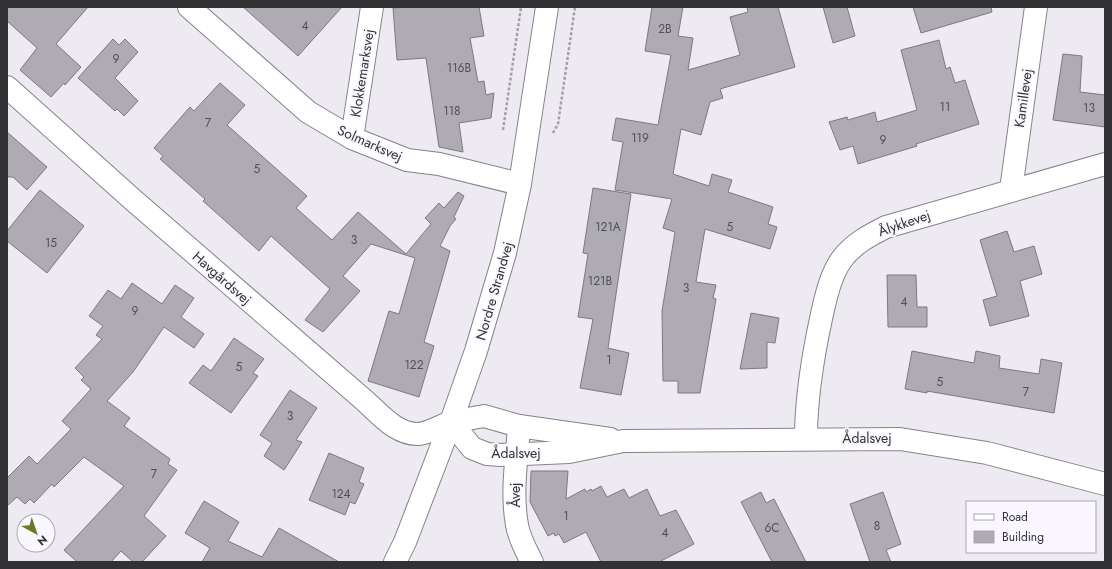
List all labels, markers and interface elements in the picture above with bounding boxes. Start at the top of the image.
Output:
house number: 4 [302,17,309,35]
house number: 2B [658,20,672,38]
street label: Klokkemarksvej [345,28,379,118]
house number: 9 [113,50,120,68]
house number: 116B [447,59,472,77]
street label: Kamillevej [1009,67,1037,129]
house number: 11 [940,98,950,116]
house number: 13 [1083,99,1095,117]
house number: 118 [443,102,461,120]
house number: 7 [205,114,212,132]
street label: Solmarksvej [334,120,406,166]
house number: 119 [631,129,649,147]
house number: 9 [880,131,887,149]
house number: 5 [254,160,261,178]
street label: Ålykkevej [875,205,933,241]
house number: 121A [595,218,621,236]
house number: 5 [727,218,734,236]
house number: 3 [351,231,358,249]
house number: 15 [45,234,57,252]
street label: Nordre Strandvej [470,239,518,343]
street label: Havgårdsvej [188,247,256,309]
house number: 121B [588,272,612,290]
house number: 3 [683,279,690,297]
house number: 4 [901,293,908,311]
house number: 9 [132,302,139,320]
house number: 1 [606,351,612,369]
house number: 122 [404,356,424,374]
house number: 5 [236,358,243,376]
house number: 5 [937,373,944,391]
house number: 7 [1023,383,1030,401]
house number: 3 [287,407,294,425]
street label: Ådalsvej [842,428,892,448]
street label: Ådalsvej [491,443,541,463]
house number: 7 [151,465,158,483]
street label: Åvej [505,482,525,508]
house number: 124 [331,485,351,503]
legend [966,501,1096,553]
house number: 1 [563,507,569,525]
text: Road [1002,508,1028,526]
north arrow [16,513,56,553]
house number: 8 [874,517,880,535]
house number: 6C [764,519,780,537]
house number: 4 [662,524,669,542]
text: Building [1002,528,1044,546]
text: N [34,532,51,550]

